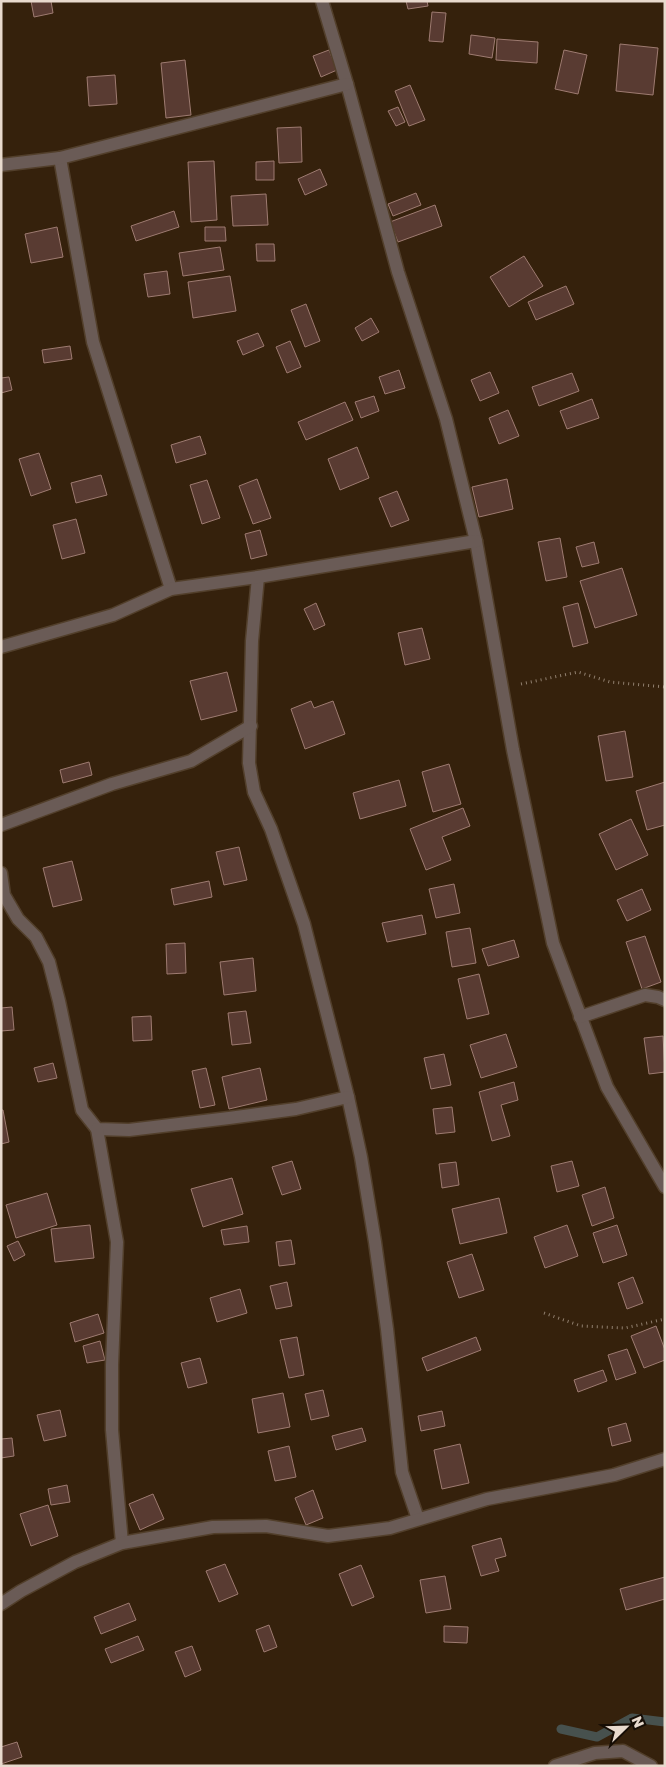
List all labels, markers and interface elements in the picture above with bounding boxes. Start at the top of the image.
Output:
north arrow [601,1702,651,1752]
text: N [629,1714,648,1730]

